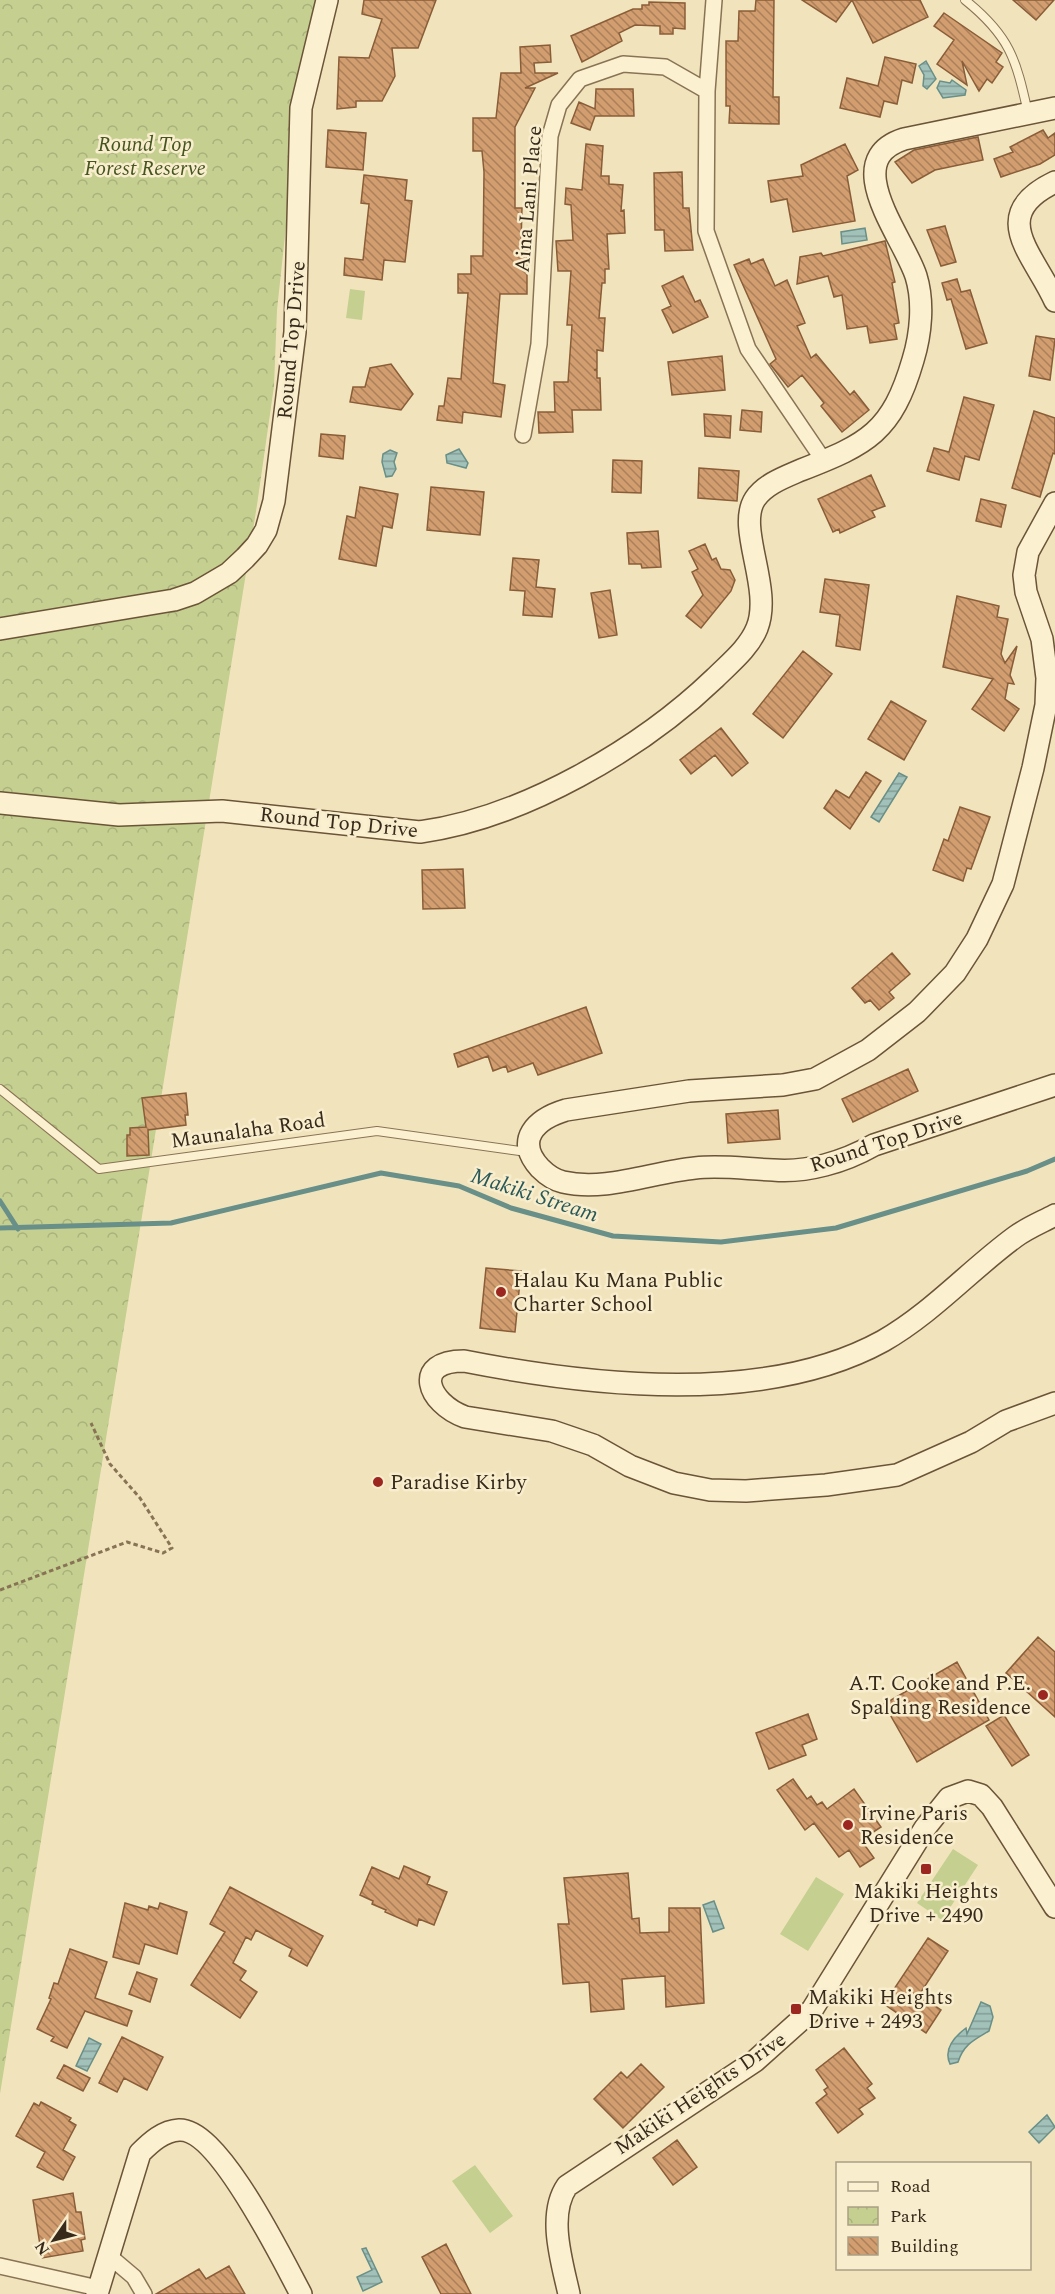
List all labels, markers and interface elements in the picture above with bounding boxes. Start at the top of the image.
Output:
street label: Aina Lani Place [507,124,551,274]
park label: Round Top Forest Reserve [84,129,206,185]
street label: Round Top Drive [269,259,315,421]
street label: Round Top Drive [258,799,420,847]
street label: Round Top Drive [806,1102,967,1182]
street label: Maunalaha Road [169,1104,327,1158]
water label: Makiki Stream [466,1159,603,1232]
place label: Halau Ku Mana Public Charter School [513,1265,723,1321]
marker: Halau Ku Mana Public Charter School [494,1285,508,1299]
place label: Paradise Kirby [390,1467,527,1499]
marker: Paradise Kirby [371,1475,385,1489]
place label: A.T. Cooke and P.E. Spalding Residence [849,1668,1031,1724]
marker: A.T. Cooke and P.E. Spalding Residence [1036,1688,1050,1702]
place label: Irvine Paris Residence [860,1798,968,1854]
marker: Irvine Paris Residence [841,1818,855,1832]
marker: Makiki Heights Drive + 2490 [919,1862,933,1876]
place label: Makiki Heights Drive + 2490 [853,1876,999,1932]
place label: Makiki Heights Drive + 2493 [808,1982,953,2038]
marker: Makiki Heights Drive + 2493 [789,2002,803,2016]
street label: Makiki Heights Drive [608,2024,793,2163]
legend [836,2162,1031,2270]
text: Road [890,2173,931,2200]
text: Park [890,2203,927,2230]
north arrow [24,2210,84,2270]
text: Building [890,2233,959,2260]
text: N [29,2236,56,2260]

